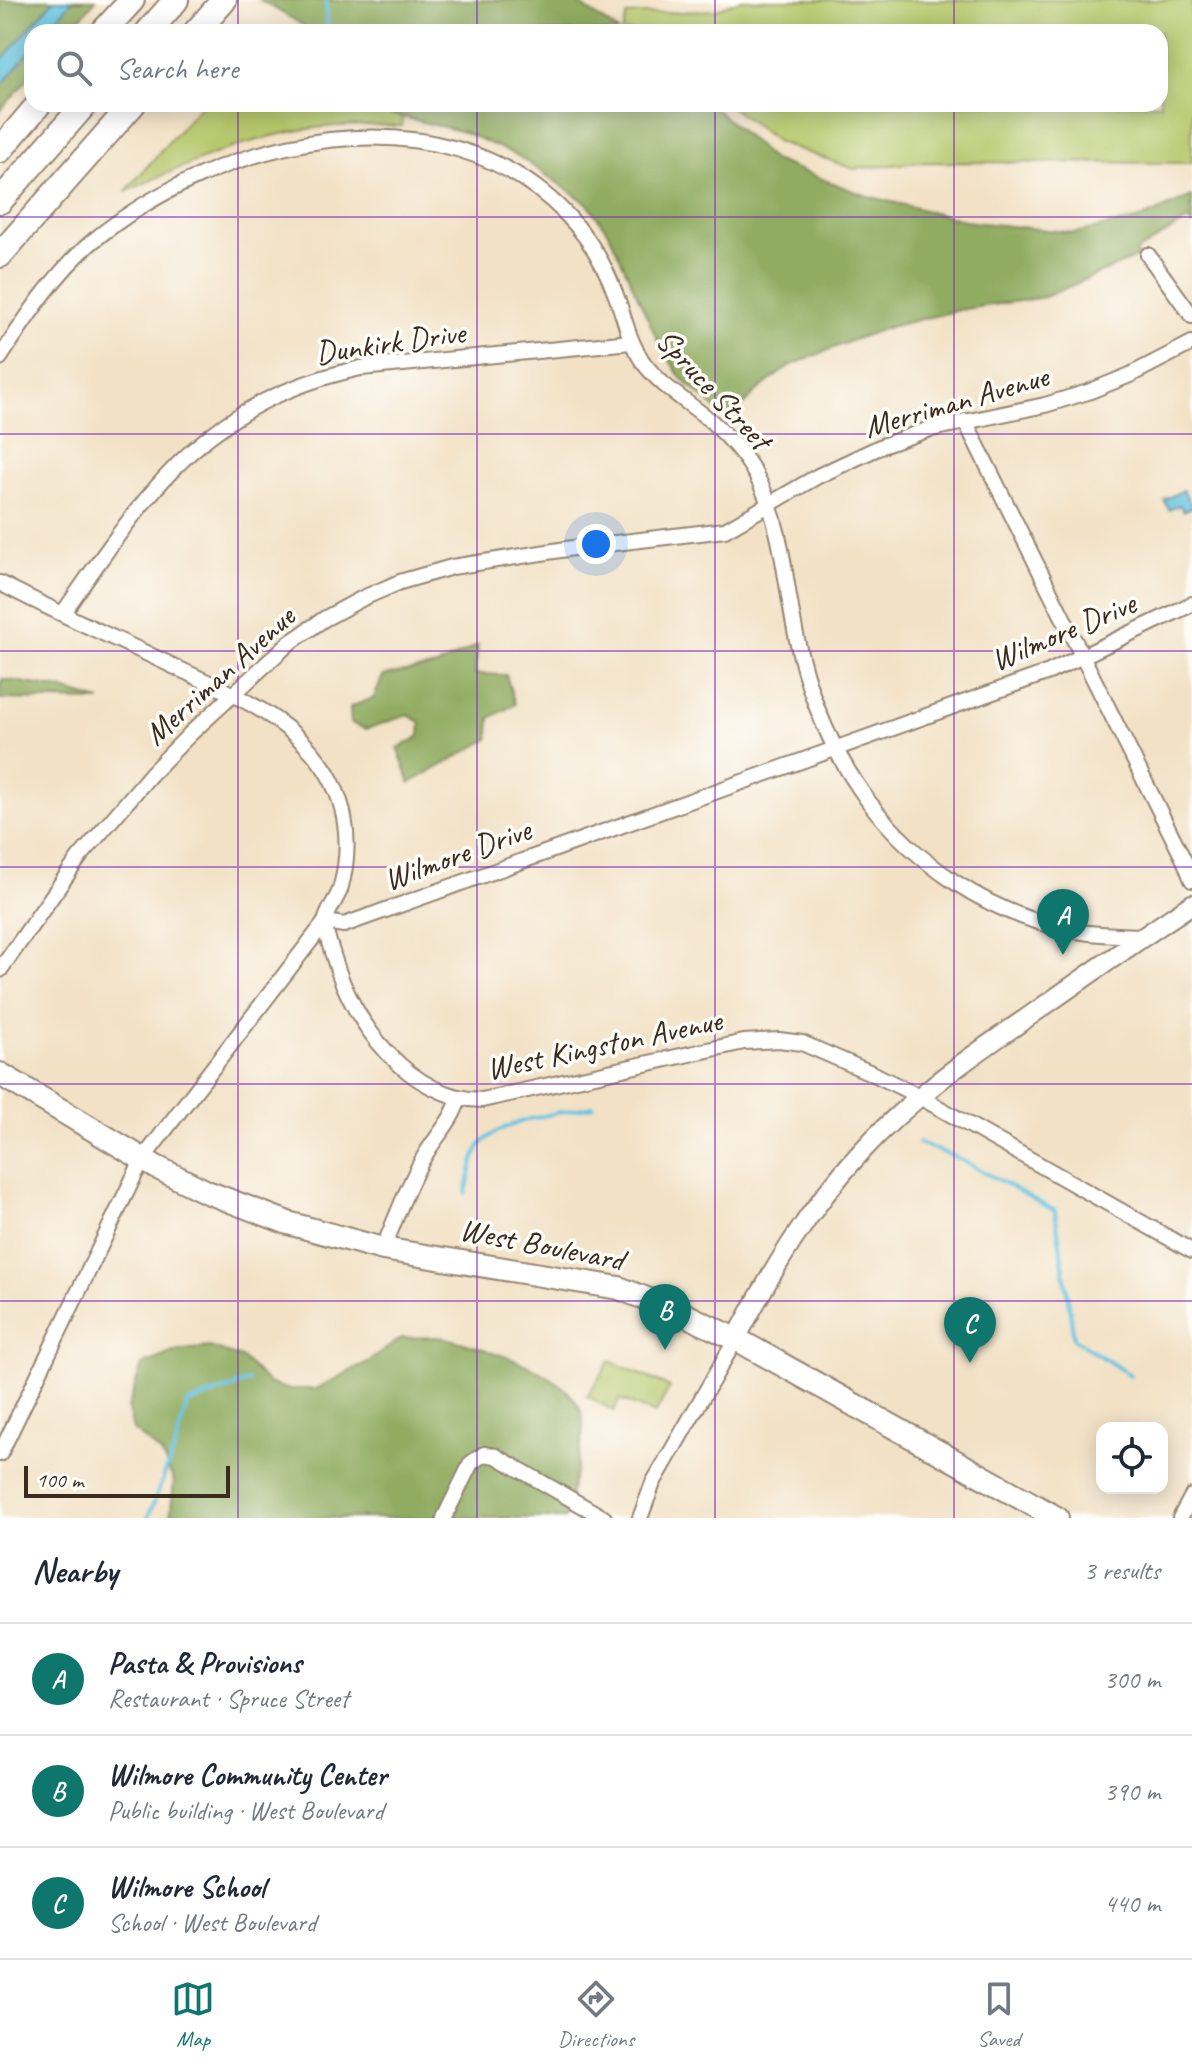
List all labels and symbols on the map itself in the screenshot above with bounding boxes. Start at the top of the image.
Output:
street label: Dunkirk Drive [313,311,470,373]
street label: Spruce Street [647,320,783,462]
street label: Merriman Avenue [859,355,1055,447]
your location [576,524,616,564]
street label: Wilmore Drive [985,582,1144,680]
street label: Merriman Avenue [135,595,305,754]
street label: Wilmore Drive [378,808,539,900]
pin: A [1037,889,1089,955]
street label: West Kingston Avenue [483,999,728,1089]
street label: West Boulevard [457,1209,632,1281]
pin: B [639,1284,691,1350]
pin: C [944,1297,996,1363]
scale bar [24,1462,230,1498]

